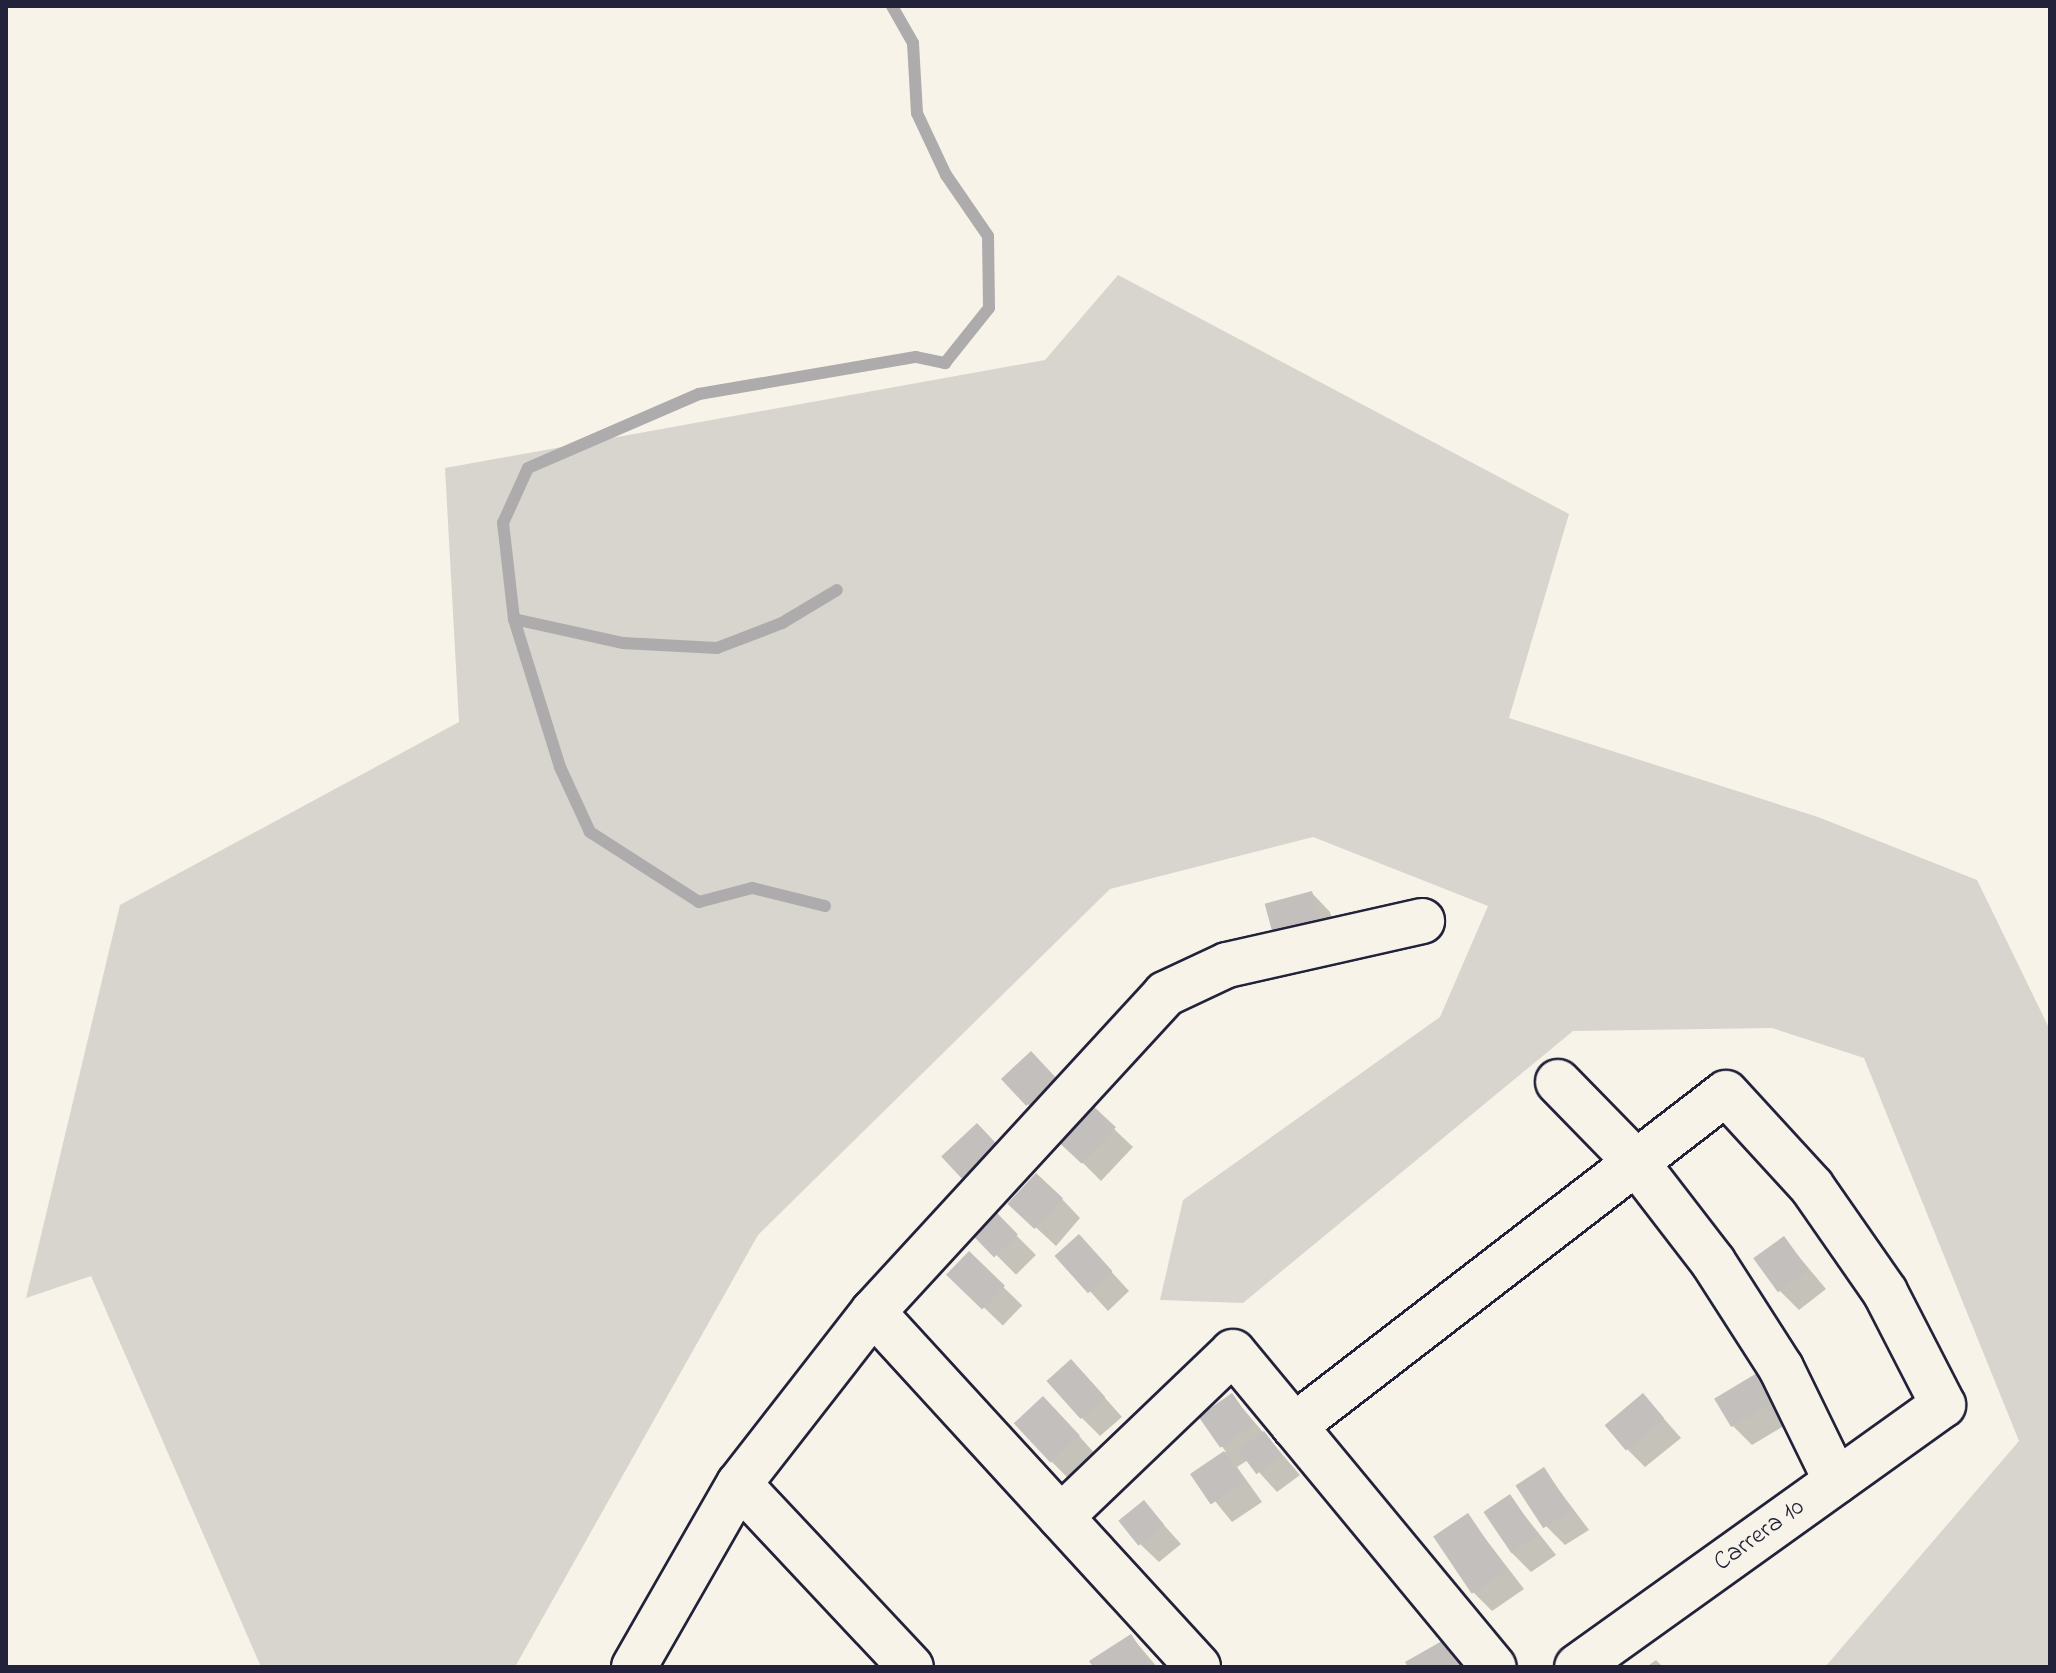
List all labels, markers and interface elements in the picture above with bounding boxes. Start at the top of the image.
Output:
street label: Carrera 10 [1709,1493,1811,1579]

